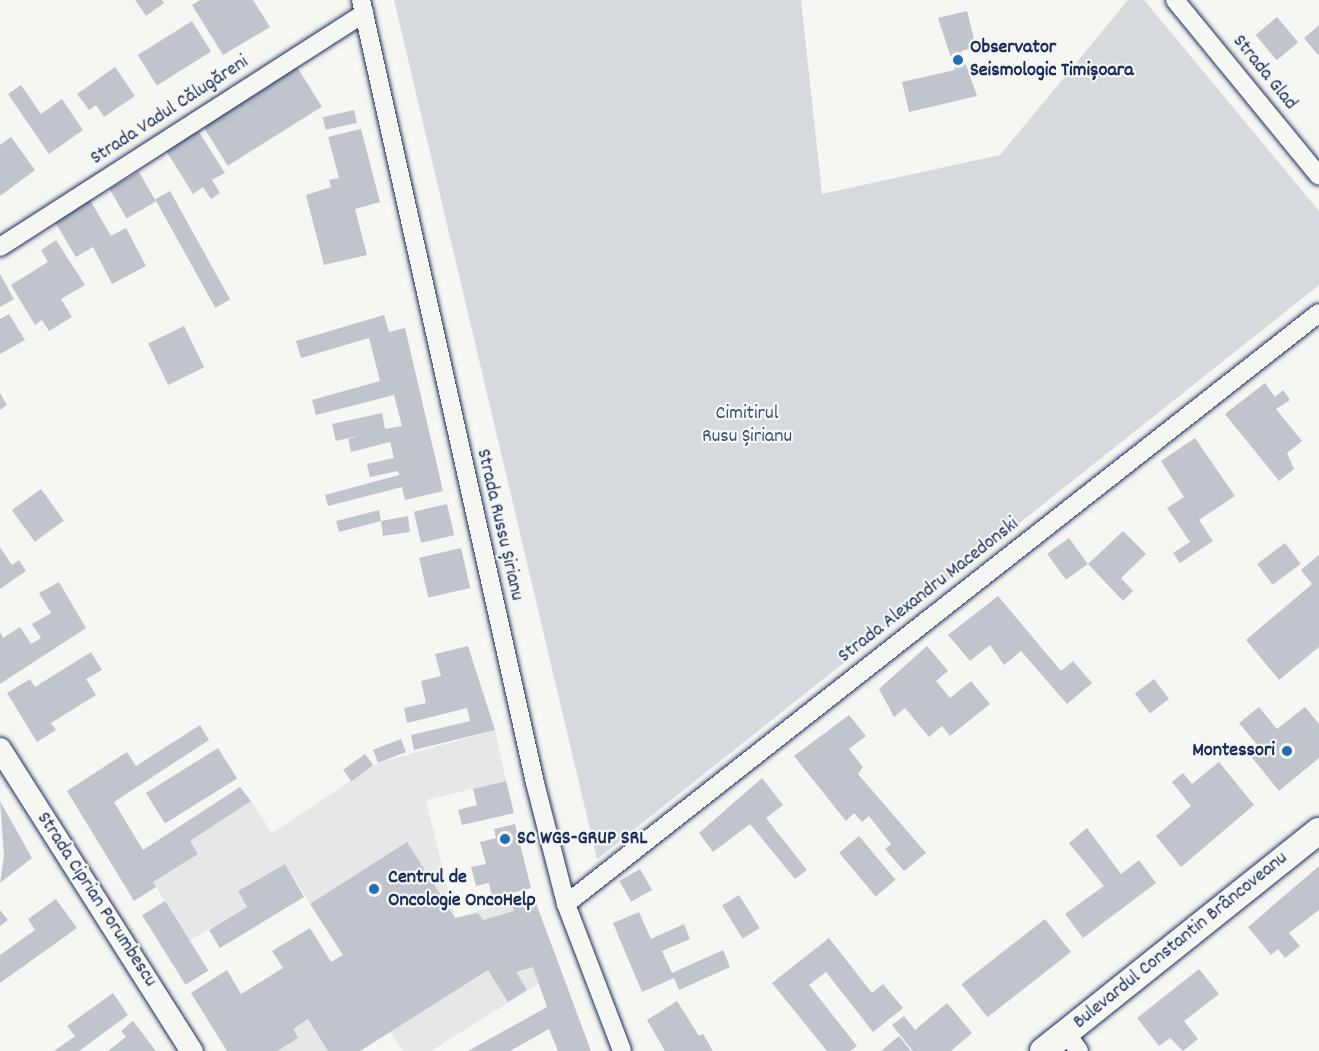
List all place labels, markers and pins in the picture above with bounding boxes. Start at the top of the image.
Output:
place label: Observator Seismologic Timișoara [970,36,1134,83]
marker: Observator Seismologic Timișoara [951,53,965,67]
place label: Montessori [1192,739,1275,763]
marker: Montessori [1280,744,1294,758]
place label: SC WGS-GRUP SRL [517,827,647,851]
marker: SC WGS-GRUP SRL [498,832,512,846]
place label: Centrul de Oncologie OncoHelp [388,866,536,913]
marker: Centrul de Oncologie OncoHelp [365,880,383,898]

